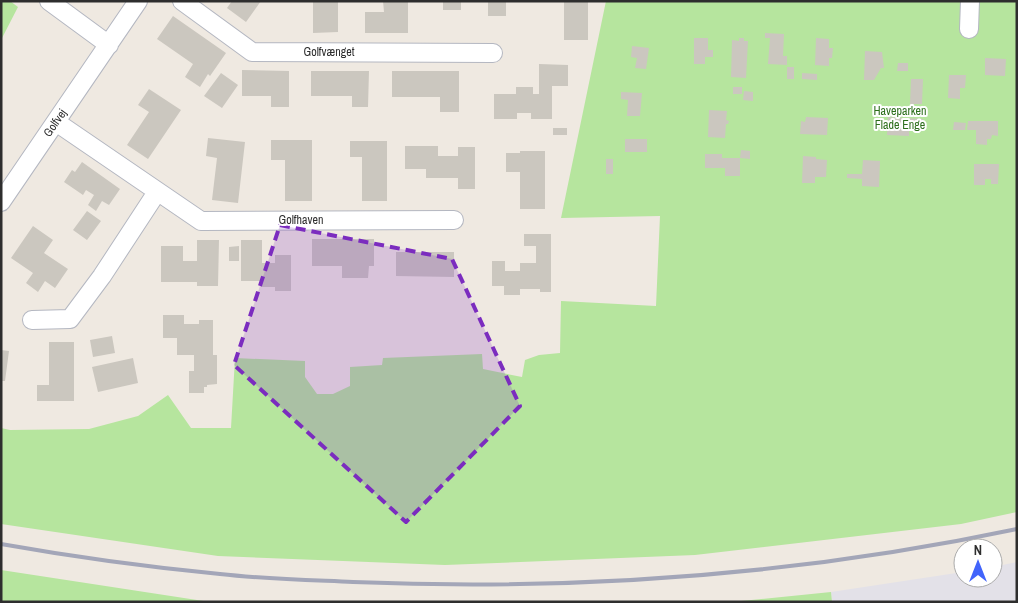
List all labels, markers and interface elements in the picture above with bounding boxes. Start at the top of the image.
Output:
street label: Golfvænget [304,44,355,60]
park label: Haveparken Flade Enge [873,103,927,133]
street label: Golfvej [40,106,70,140]
street label: Golfhaven [279,212,323,228]
north arrow [953,538,1003,588]
text: N [974,541,982,559]

